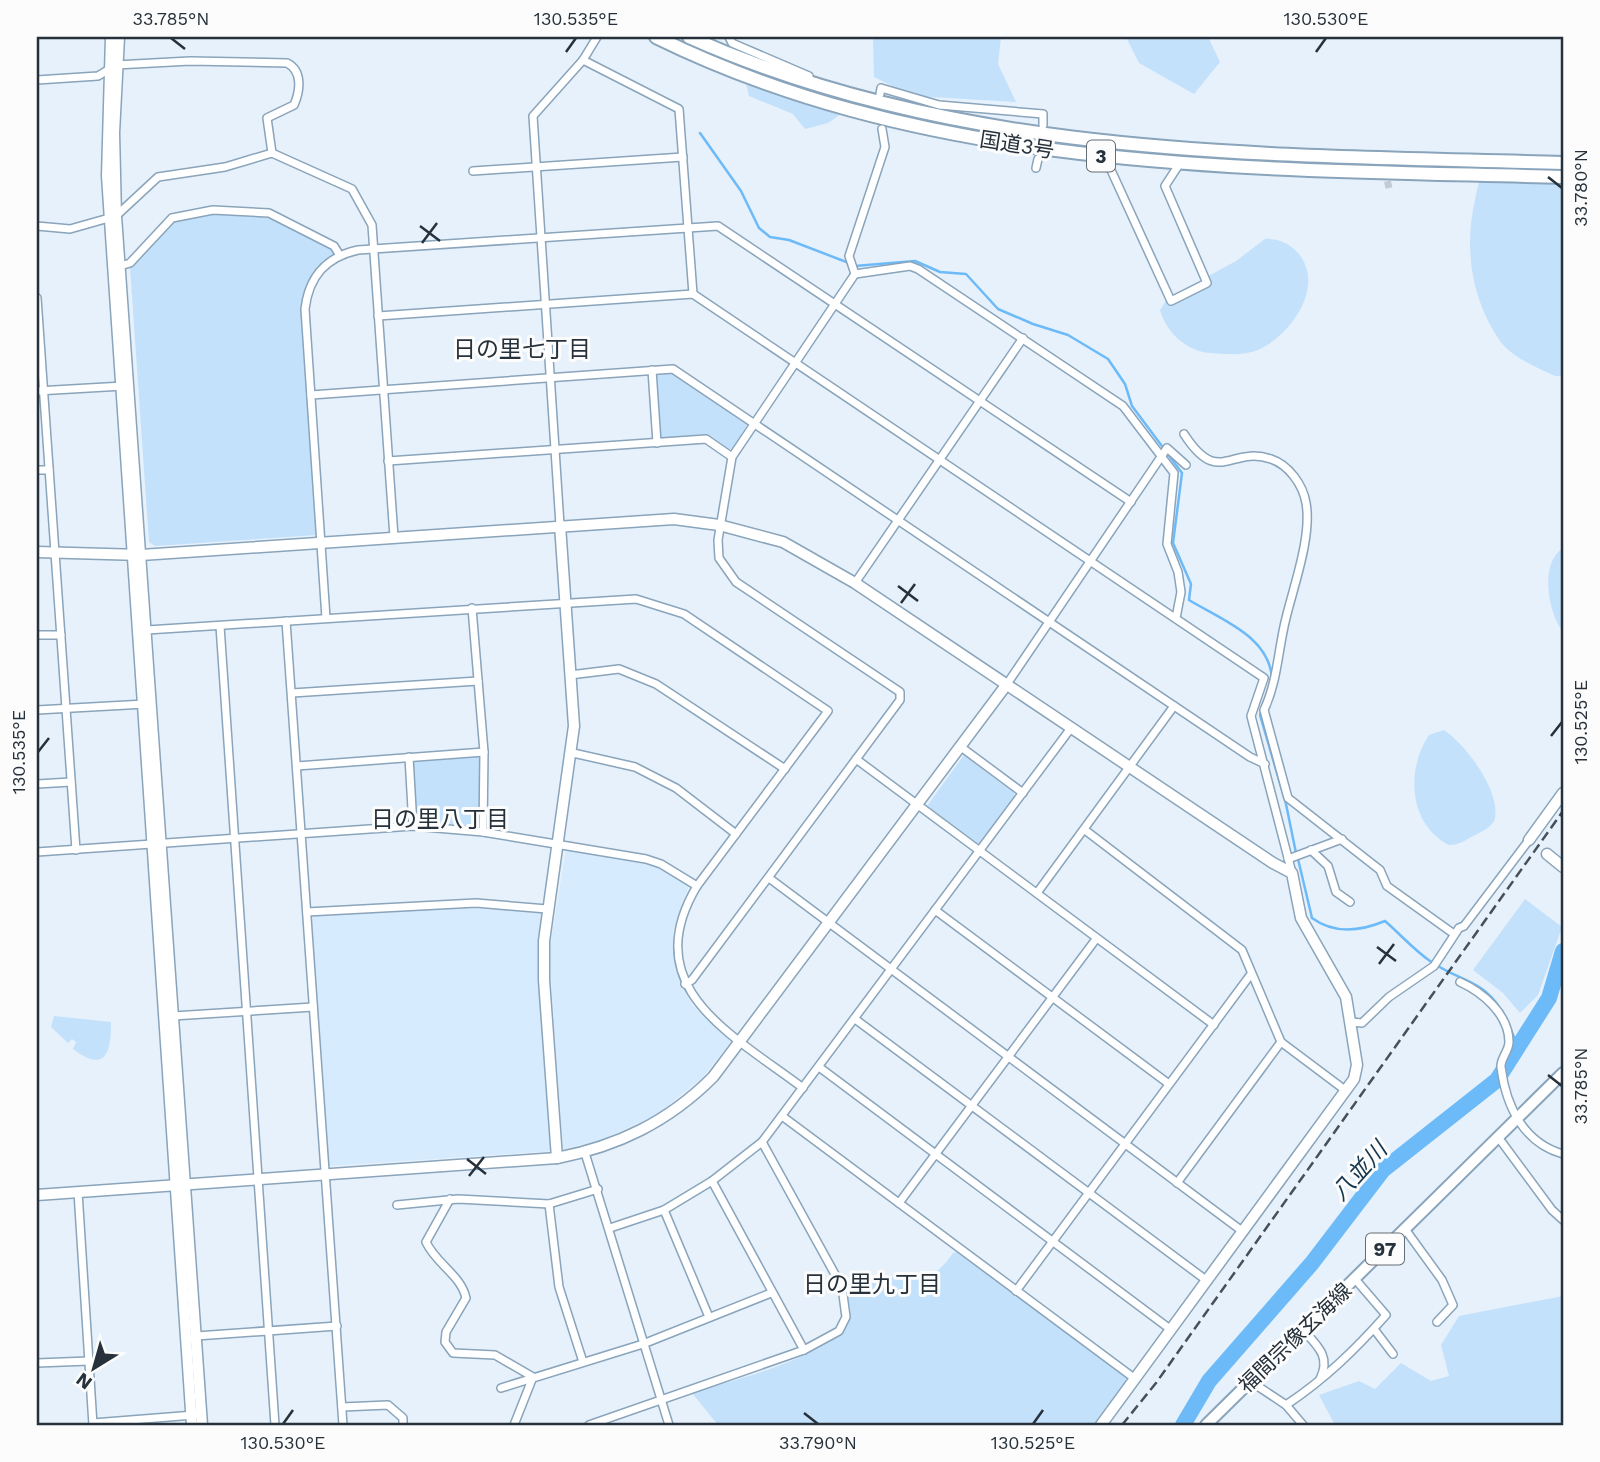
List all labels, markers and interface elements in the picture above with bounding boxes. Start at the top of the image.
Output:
text: 33.785°N [132,8,210,29]
text: 130.535°E [534,8,618,29]
text: 130.530°E [1284,8,1369,29]
street label: 国道3号 [978,126,1056,163]
road number: 3 [1087,140,1115,172]
text: 33.780°N [1570,149,1591,227]
district label: 日の里七丁目 [453,336,591,363]
text: 130.525°E [1570,680,1591,764]
text: 130.535°E [8,710,29,794]
district label: 日の里八丁目 [371,806,509,833]
text: 33.785°N [1570,1047,1591,1125]
water label: 八並川 [1326,1134,1394,1206]
road number: 97 [1366,1233,1404,1264]
district label: 日の里九丁目 [803,1271,941,1298]
street label: 福間宗像玄海線 [1233,1278,1356,1398]
north arrow [60,1332,130,1402]
text: N [72,1368,97,1395]
text: 130.530°E [241,1432,326,1453]
text: 33.790°N [779,1432,857,1453]
text: 130.525°E [991,1432,1075,1453]

